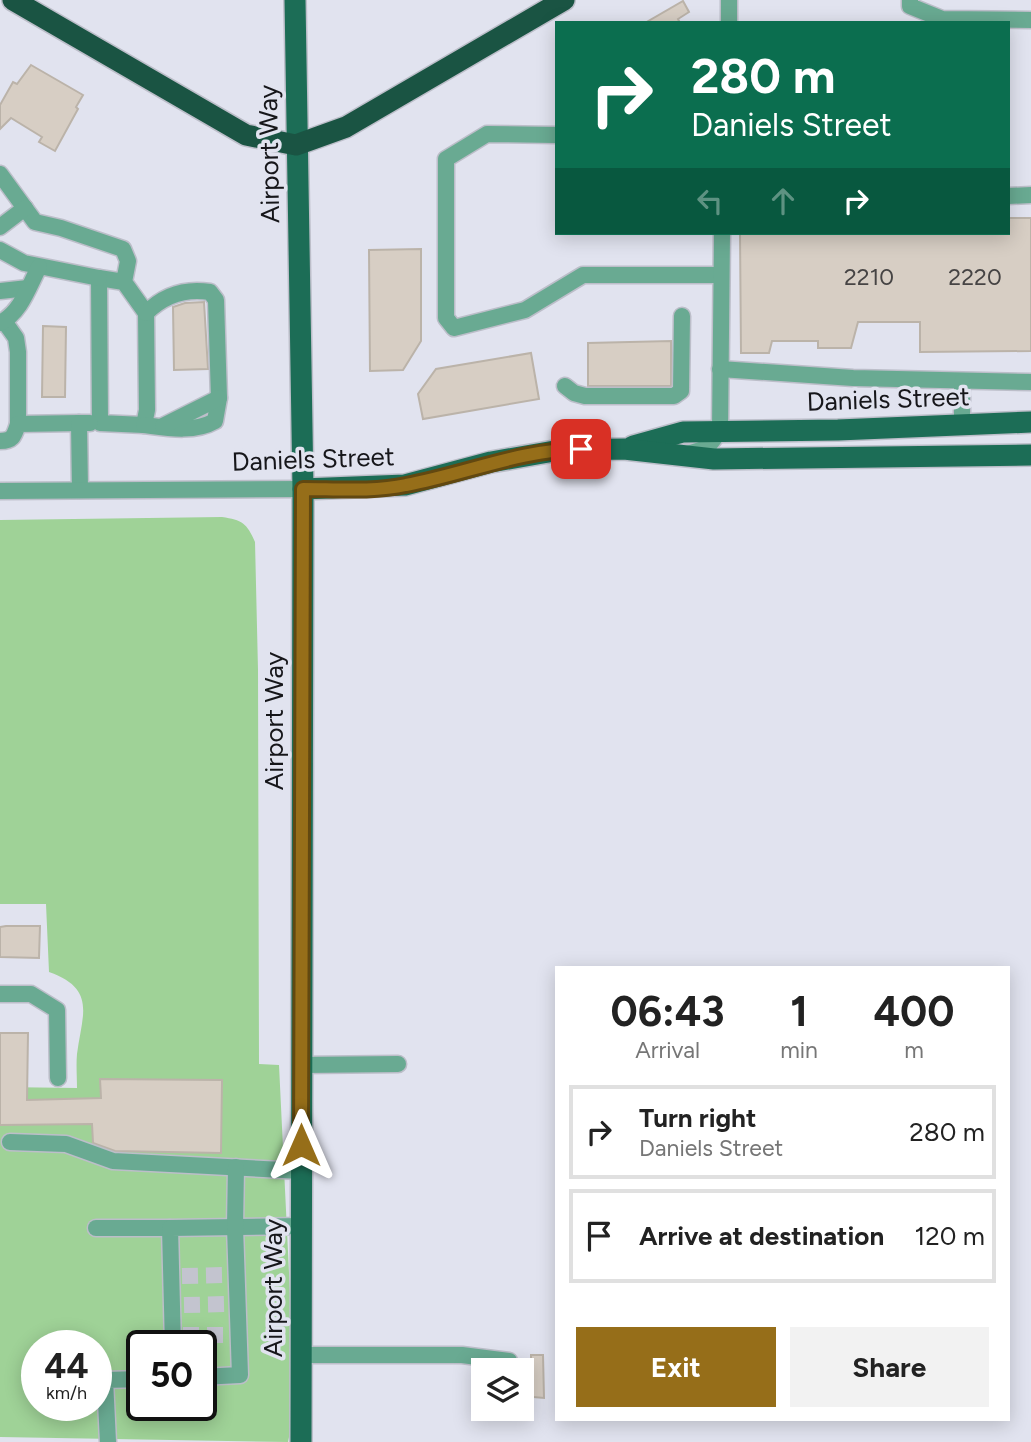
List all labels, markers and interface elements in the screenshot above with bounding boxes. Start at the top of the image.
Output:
text: 280 m [691,46,836,105]
icon: right [576,49,667,140]
street label: Airport Way [252,84,286,224]
text: Daniels Street [691,106,892,144]
icon: left [691,182,729,220]
icon: ahead [764,182,802,220]
icon: right [837,182,875,220]
house number: 2210 [844,263,894,291]
house number: 2220 [948,263,1002,291]
street label: Daniels Street [806,380,970,418]
pin [551,419,611,479]
icon: arrive [562,430,600,468]
street label: Daniels Street [231,440,395,478]
street label: Airport Way [258,651,290,790]
text: 06:43 [611,986,725,1037]
text: 1 [790,986,808,1037]
text: 400 [873,986,954,1037]
text: Arrival [635,1036,700,1064]
text: min [780,1036,818,1064]
text: m [904,1036,924,1064]
text: Turn right [639,1102,756,1134]
position arrow [264,1108,338,1182]
icon: right [580,1113,618,1151]
text: 280 m [909,1116,985,1148]
text: Daniels Street [639,1134,783,1162]
icon: arrive [580,1217,618,1255]
street label: Airport Way [257,1218,289,1357]
text: Arrive at destination [639,1220,884,1252]
text: 120 m [915,1220,985,1252]
button: Exit [576,1327,776,1407]
button: Share [790,1327,989,1407]
speed limit sign: 50 [126,1330,217,1421]
text: 44 [44,1345,89,1387]
map controls [471,1358,534,1421]
button: layers [471,1358,534,1421]
text: km/h [46,1382,87,1404]

